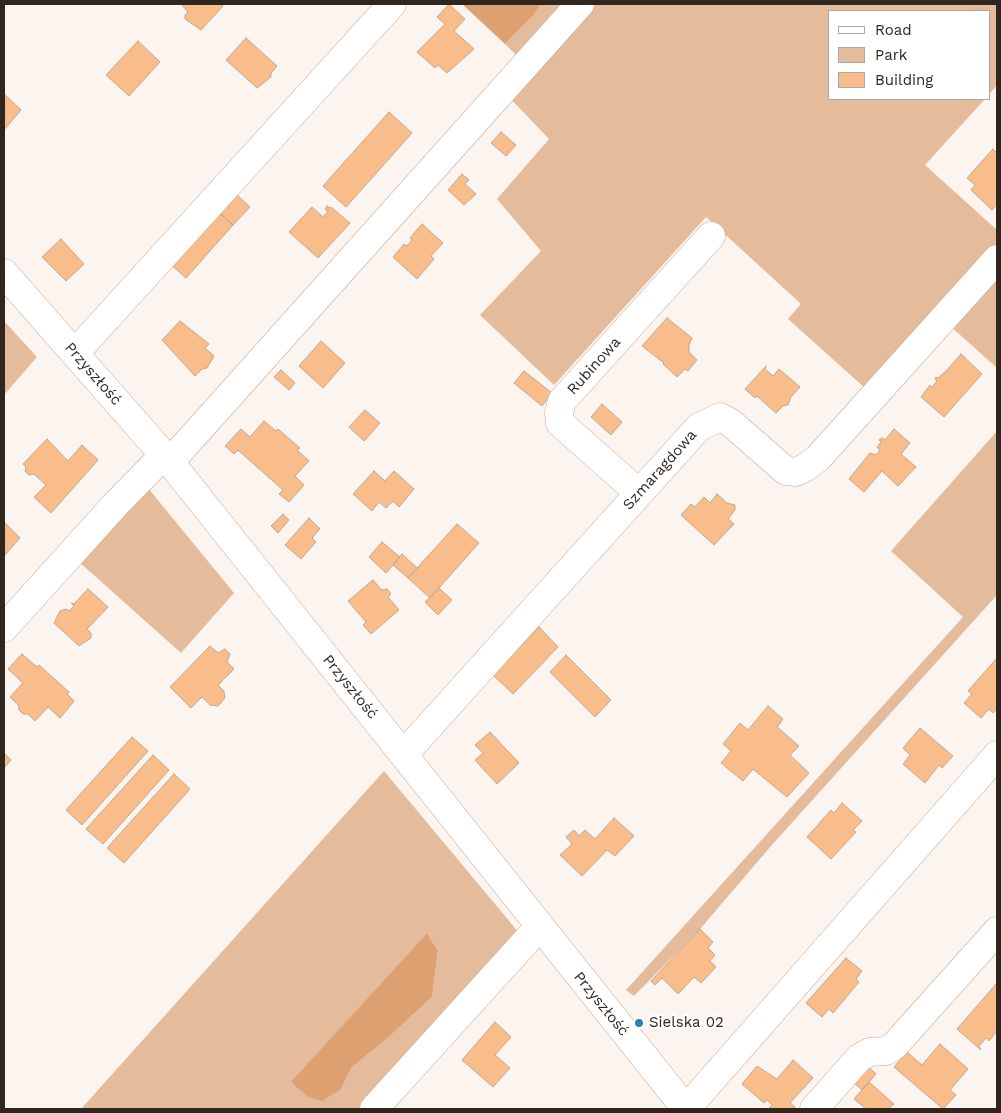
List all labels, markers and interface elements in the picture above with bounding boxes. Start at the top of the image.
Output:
legend [828,10,991,100]
text: Road [875,21,912,39]
text: Park [875,46,907,64]
text: Building [875,71,933,89]
street label: Rubinowa [563,333,625,399]
street label: Przyszłość [61,339,125,409]
street label: Szmaragdowa [619,426,701,514]
street label: Przyszłość [319,651,381,723]
street label: Przyszłość [570,968,632,1040]
place label: Sielska 02 [649,1014,724,1032]
marker: Sielska 02 [633,1017,645,1029]

